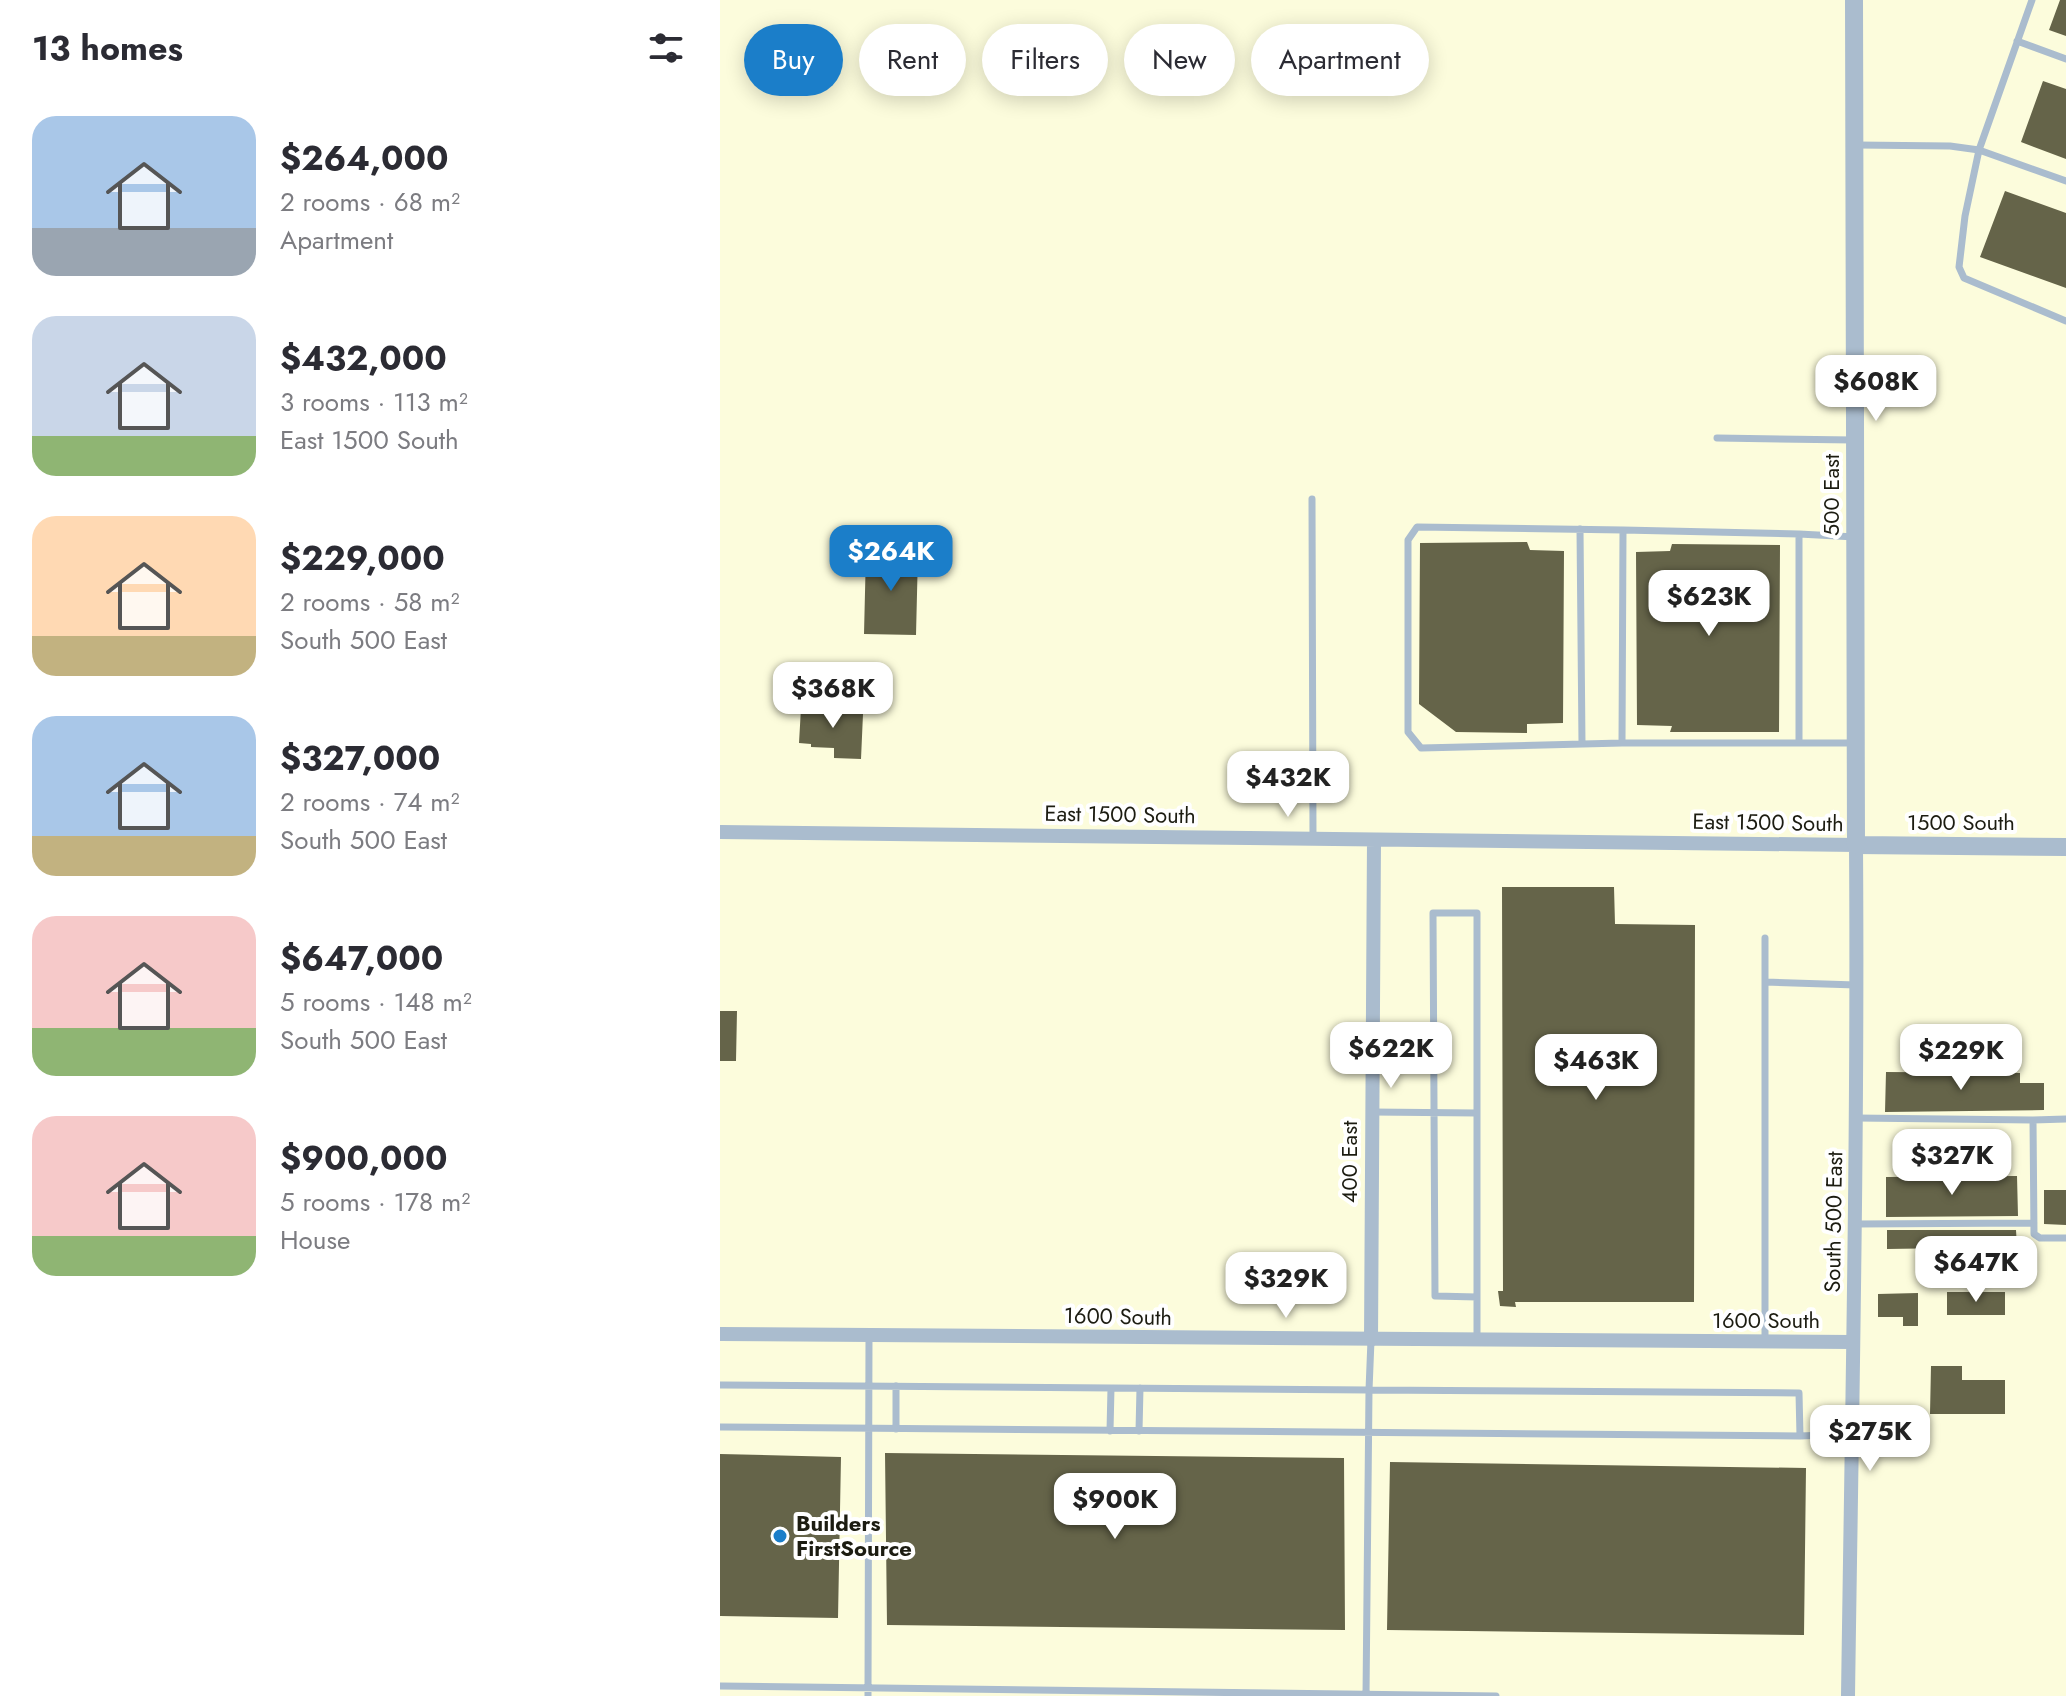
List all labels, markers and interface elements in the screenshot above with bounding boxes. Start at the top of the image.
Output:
text: 13 homes [32,24,183,73]
chip: Buy [744,24,843,96]
chip: Rent [859,24,966,96]
chip: Filters [982,24,1108,96]
chip: New [1124,24,1235,96]
chip: Apartment [1251,24,1429,96]
icon: filters [644,26,688,70]
text: $264,000 [280,134,448,183]
icon: home [96,148,192,244]
text: 2 rooms · 68 m² [280,183,460,221]
text: Apartment [280,221,393,259]
text: $432,000 [280,334,447,383]
icon: home [96,348,192,444]
pin: $608K [1820,355,1932,423]
text: $608K [1833,362,1919,400]
text: 3 rooms · 113 m² [280,383,468,421]
text: East 1500 South [280,421,459,459]
street label: 500 East [1815,453,1847,536]
pin: $264K [835,525,947,593]
text: $264K [848,532,934,570]
text: $229,000 [280,534,445,583]
icon: home [96,548,192,644]
pin: $623K [1653,570,1765,638]
text: $623K [1667,577,1751,615]
text: 2 rooms · 58 m² [280,583,460,621]
text: South 500 East [280,621,447,659]
pin: $368K [777,662,889,730]
text: $368K [791,669,875,707]
text: $327,000 [280,734,440,783]
icon: home [96,748,192,844]
pin: $432K [1232,751,1344,819]
text: $432K [1245,758,1331,796]
text: 2 rooms · 74 m² [280,783,460,821]
street label: East 1500 South [1044,797,1196,831]
street label: East 1500 South [1692,805,1844,839]
street label: 1500 South [1907,806,2015,838]
text: South 500 East [280,821,447,859]
text: $647,000 [280,934,443,983]
icon: home [96,948,192,1044]
text: 5 rooms · 148 m² [280,983,472,1021]
text: South 500 East [280,1021,447,1059]
pin: $622K [1335,1022,1447,1090]
pin: $229K [1905,1024,2017,1092]
text: $622K [1348,1029,1434,1067]
text: $229K [1918,1031,2004,1069]
pin: $463K [1540,1034,1652,1102]
text: $463K [1553,1041,1639,1079]
street label: 400 East [1333,1120,1365,1203]
pin: $327K [1896,1129,2008,1197]
text: $900,000 [280,1134,447,1183]
text: $327K [1910,1136,1994,1174]
icon: home [96,1148,192,1244]
street label: South 500 East [1816,1150,1850,1293]
text: 5 rooms · 178 m² [280,1183,470,1221]
text: House [280,1221,350,1259]
pin: $647K [1920,1236,2032,1304]
text: $647K [1933,1243,2019,1281]
pin: $329K [1230,1252,1342,1320]
text: $329K [1244,1259,1328,1297]
street label: 1600 South [1064,1299,1172,1333]
street label: 1600 South [1712,1304,1820,1336]
pin: $275K [1814,1405,1926,1473]
text: $275K [1828,1412,1912,1450]
pin: $900K [1059,1473,1171,1541]
text: $900K [1072,1480,1158,1518]
place label: Builders FirstSource [796,1507,912,1564]
marker: Builders FirstSource [771,1527,789,1545]

